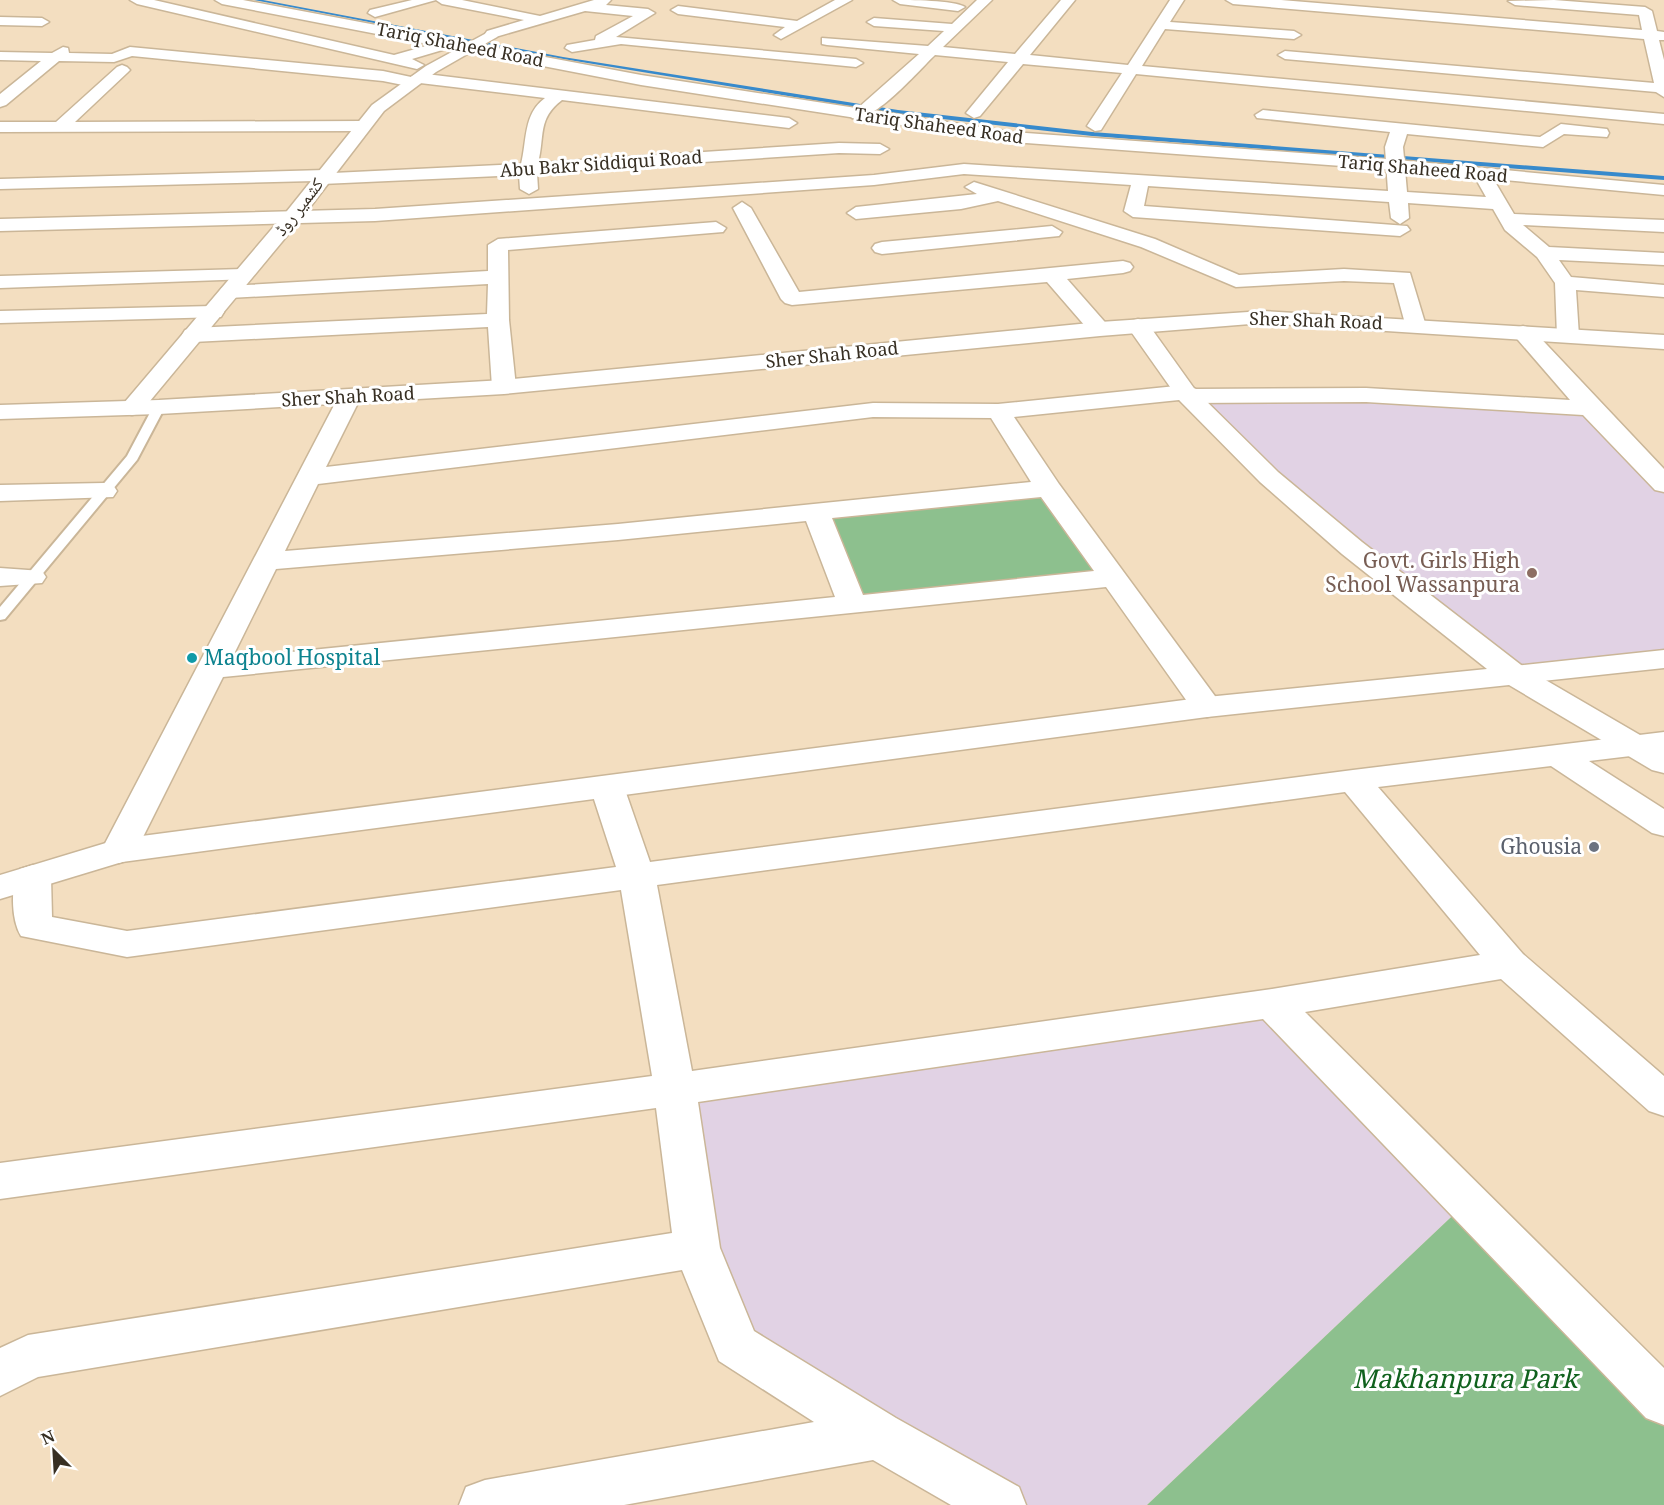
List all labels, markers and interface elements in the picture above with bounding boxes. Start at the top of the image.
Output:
street label: Tariq Shaheed Road [373,16,546,78]
street label: Tariq Shaheed Road [852,101,1025,155]
street label: Abu Bakr Siddiqui Road [499,144,703,188]
street label: Tariq Shaheed Road [1337,149,1509,193]
street label: کشمیر روڈ [268,172,333,244]
street label: Sher Shah Road [1249,306,1383,340]
street label: Sher Shah Road [764,335,900,379]
street label: Sher Shah Road [281,381,416,417]
place label: Govt. Girls High School Wassanpura [1325,546,1520,605]
marker: Govt. Girls High School Wassanpura [1525,566,1539,580]
place label: Maqbool Hospital [204,643,381,678]
marker: Maqbool Hospital [185,651,199,665]
place label: Ghousia [1500,832,1582,867]
marker: Ghousia [1587,840,1601,854]
park label: Makhanpura Park [1353,1360,1580,1404]
north arrow [24,1421,84,1481]
text: N [38,1425,61,1454]

